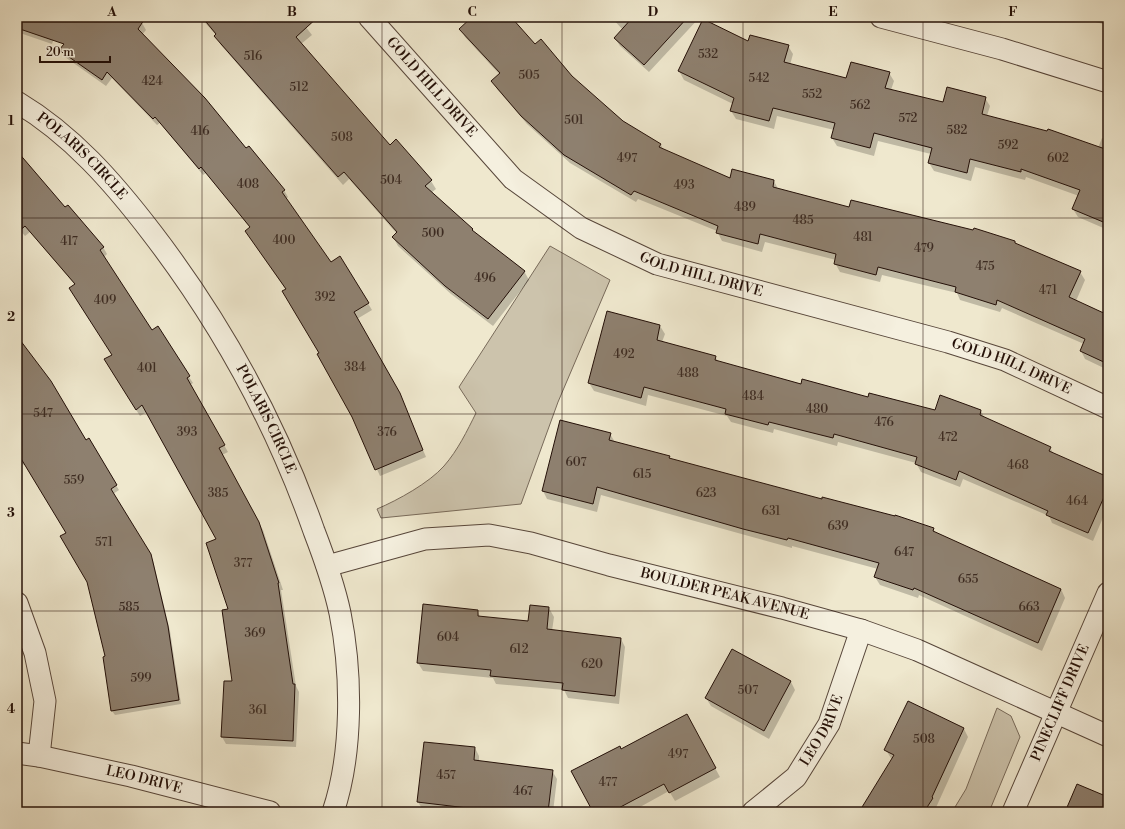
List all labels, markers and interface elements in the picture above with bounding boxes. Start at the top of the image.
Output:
text: A [106,4,117,20]
text: B [287,4,297,20]
text: C [467,4,477,20]
text: D [648,4,658,20]
text: E [828,4,838,20]
text: F [1008,4,1018,20]
street label: GOLD HILL DRIVE [382,33,481,141]
scale bar [40,38,110,64]
text: 20 m [46,45,74,60]
house number: 532 [698,47,718,62]
house number: 516 [244,49,262,64]
house number: 505 [518,68,540,83]
house number: 542 [749,71,770,86]
house number: 424 [141,74,163,89]
house number: 512 [290,80,309,95]
house number: 552 [802,87,822,102]
house number: 562 [850,98,871,113]
street label: POLARIS CIRCLE [33,109,131,204]
house number: 572 [899,111,918,126]
text: 1 [8,113,15,129]
house number: 501 [564,113,585,128]
house number: 582 [947,123,968,138]
house number: 416 [190,124,210,139]
house number: 508 [331,130,353,145]
house number: 592 [998,138,1019,153]
house number: 497 [617,151,637,166]
house number: 602 [1047,151,1069,166]
house number: 504 [380,173,402,188]
house number: 408 [237,177,259,192]
house number: 493 [673,178,695,193]
house number: 489 [734,200,756,215]
house number: 485 [792,213,814,228]
house number: 500 [422,226,444,241]
house number: 481 [853,230,874,245]
house number: 400 [272,233,296,248]
house number: 417 [60,234,78,249]
house number: 479 [914,241,934,256]
street label: GOLD HILL DRIVE [636,248,765,301]
house number: 475 [975,259,995,274]
house number: 496 [474,271,496,286]
house number: 471 [1039,283,1058,298]
house number: 392 [315,290,336,305]
house number: 409 [94,293,116,308]
text: 2 [7,309,15,325]
street label: GOLD HILL DRIVE [949,335,1074,399]
house number: 492 [613,347,635,362]
house number: 384 [344,360,366,375]
house number: 401 [137,361,158,376]
street label: POLARIS CIRCLE [232,362,300,476]
house number: 488 [677,366,699,381]
house number: 484 [742,389,764,404]
house number: 480 [806,402,828,417]
house number: 547 [33,406,53,421]
house number: 476 [874,415,894,430]
house number: 393 [177,425,198,440]
house number: 376 [377,425,397,440]
house number: 472 [938,430,958,445]
house number: 607 [565,455,587,470]
house number: 468 [1007,458,1029,473]
house number: 615 [633,467,652,482]
house number: 559 [64,473,84,488]
house number: 385 [208,486,229,501]
house number: 623 [696,486,717,501]
house number: 464 [1066,494,1088,509]
house number: 631 [762,504,781,519]
text: 3 [7,505,15,521]
house number: 639 [827,519,849,534]
house number: 571 [95,535,114,550]
house number: 647 [894,545,914,560]
house number: 377 [234,556,252,571]
street label: BOULDER PEAK AVENUE [638,564,811,624]
house number: 655 [958,572,979,587]
house number: 585 [119,600,140,615]
house number: 663 [1018,600,1040,615]
house number: 369 [244,626,266,641]
house number: 604 [437,630,459,645]
street label: PINECLIFF DRIVE [1027,641,1094,764]
house number: 612 [509,642,529,657]
house number: 620 [581,657,603,672]
house number: 599 [130,671,152,686]
house number: 507 [738,683,758,698]
street label: LEO DRIVE [796,692,847,770]
text: 4 [7,701,16,717]
house number: 361 [249,703,268,718]
house number: 508 [913,732,935,747]
house number: 497 [668,747,688,762]
street label: LEO DRIVE [104,762,184,798]
house number: 457 [436,768,456,783]
house number: 477 [599,775,617,790]
house number: 467 [513,784,533,799]

